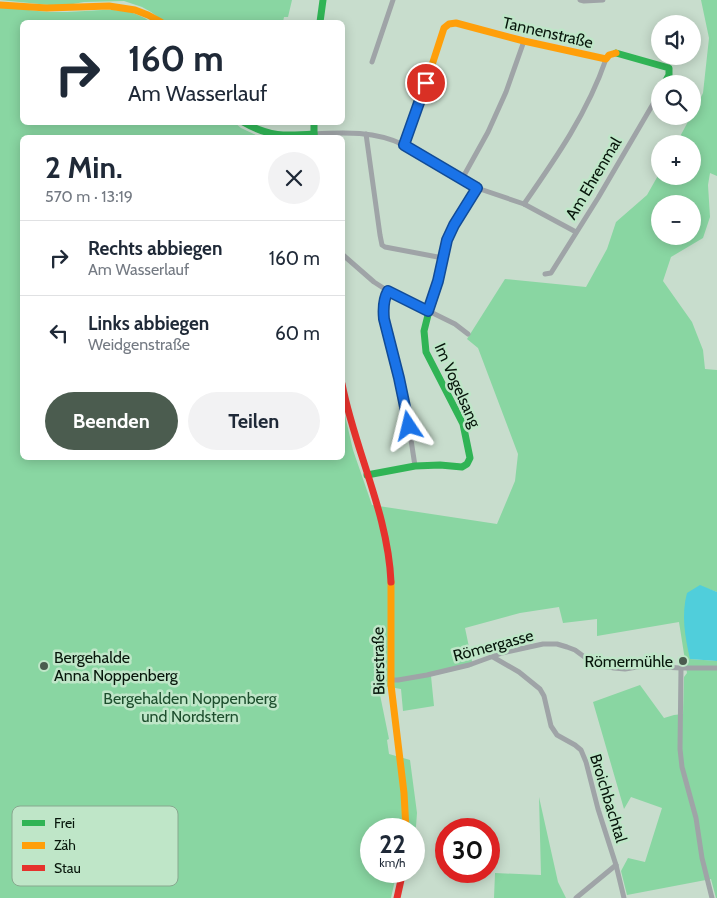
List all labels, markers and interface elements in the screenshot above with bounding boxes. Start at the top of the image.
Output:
street label: Tannenstraße [501,13,595,52]
map controls [651,15,701,245]
button: sound [651,15,701,65]
text: 160 m [128,37,224,80]
icon: right [45,40,110,105]
pin [405,62,447,104]
icon: arrive [412,69,440,97]
button: search [651,75,701,125]
text: Am Wasserlauf [128,80,267,107]
street label: Am Ehrenmal [561,134,626,223]
button: + [651,135,701,185]
text: 2 Min. [45,149,123,186]
button: close [268,152,320,204]
text: 570 m · 13:19 [45,187,133,206]
button: − [651,195,701,245]
text: Rechts abbiegen [88,237,222,260]
icon: right [45,244,73,272]
text: 160 m [269,247,320,270]
text: Am Wasserlauf [88,260,189,279]
text: Links abbiegen [88,312,209,335]
icon: left [45,319,73,347]
text: 60 m [275,322,320,345]
text: Weidgenstraße [88,335,190,354]
street label: Im Vogelsang [430,340,485,431]
button: Beenden [45,392,178,450]
button: Teilen [188,392,320,450]
position arrow [382,399,434,451]
street label: Römergasse [451,626,535,665]
street label: Bierstraße [368,627,389,695]
place label: Bergehalde Anna Noppenberg [54,648,179,685]
place label: Römermühle [585,652,673,671]
marker: Römermühle [677,655,689,667]
marker: Bergehalde Anna Noppenberg [38,660,50,672]
park label: Bergehalden Noppenberg und Nordstern [103,689,278,726]
street label: Broichbachtal [586,752,631,845]
legend [12,806,178,886]
text: Frei [54,814,75,832]
speed limit sign: 30 [435,818,500,883]
text: 22 [379,829,406,859]
text: Zäh [54,836,76,854]
text: km/h [379,855,406,870]
text: Stau [54,859,81,877]

